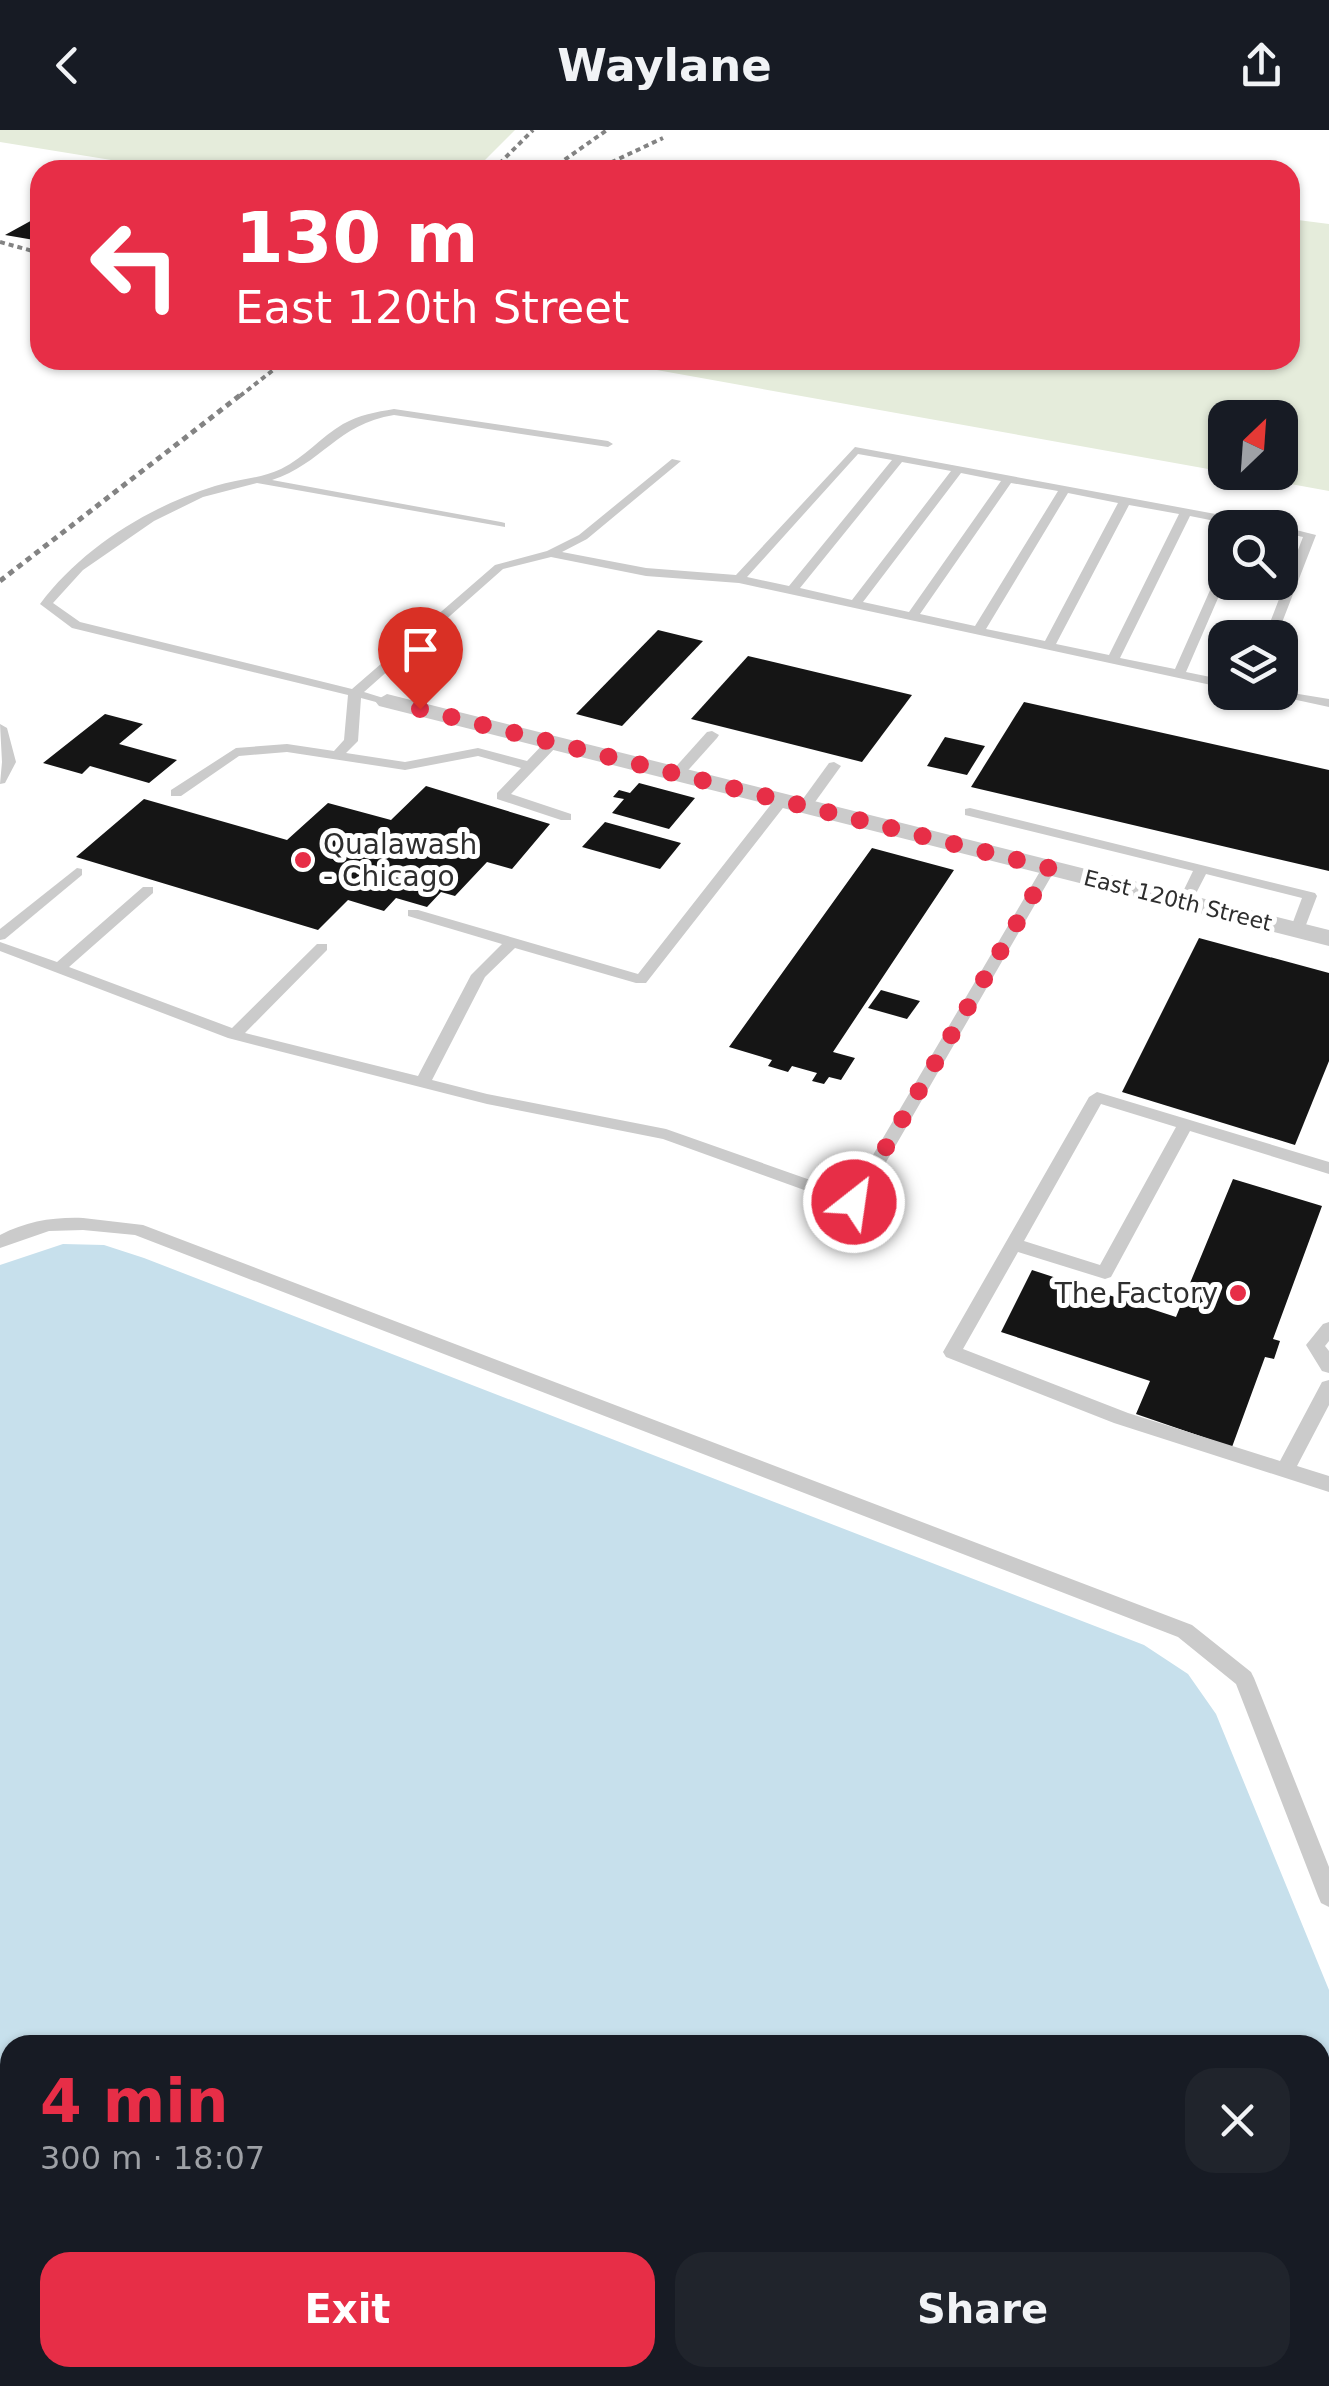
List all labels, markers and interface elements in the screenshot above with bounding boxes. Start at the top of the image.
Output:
icon: back [40,38,95,93]
icon: share [1234,38,1289,93]
text: Waylane [557,39,772,92]
text: 130 m [235,197,478,279]
icon: left [70,200,200,330]
text: East 120th Street [235,281,630,334]
north arrow [1208,400,1298,490]
map controls [1208,400,1298,710]
button: search [1208,510,1298,600]
pin [378,607,463,710]
button: layers [1208,620,1298,710]
icon: arrive [393,622,448,677]
place label: Qualawash - Chicago [323,828,477,893]
marker: Qualawash - Chicago [292,849,314,871]
street label: East 120th Street [1081,865,1275,936]
position arrow [802,1150,906,1254]
place label: The Factory [1054,1277,1218,1310]
marker: The Factory [1227,1282,1249,1304]
text: 4 min [40,2066,228,2136]
button: close [1185,2068,1290,2173]
text: 300 m · 18:07 [40,2139,265,2177]
button: Exit [40,2252,655,2367]
button: Share [675,2252,1290,2367]

